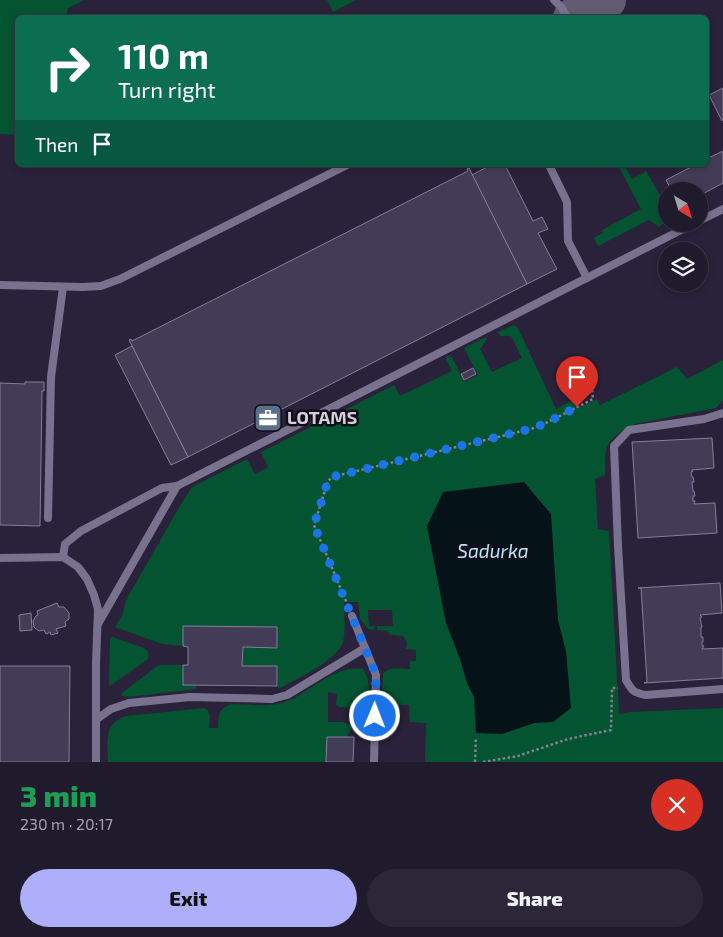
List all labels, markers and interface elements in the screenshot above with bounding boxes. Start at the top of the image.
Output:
text: 110 m [118,34,209,76]
icon: right [35,35,100,100]
text: Turn right [118,76,216,102]
icon: arrive [88,130,116,158]
text: Then [35,133,78,156]
north arrow [658,182,708,232]
map controls [658,182,708,292]
button: layers [658,242,708,292]
pin [556,356,598,407]
icon: arrive [563,363,591,391]
office icon: LOTAMS [253,403,283,433]
place label: LOTAMS [287,406,357,428]
water label: Sadurka [457,539,529,562]
position arrow [348,689,400,741]
text: 3 min [20,777,97,813]
button: close [651,779,703,831]
text: 230 m · 20:17 [20,814,113,833]
button: Exit [20,869,357,927]
button: Share [367,869,703,927]

